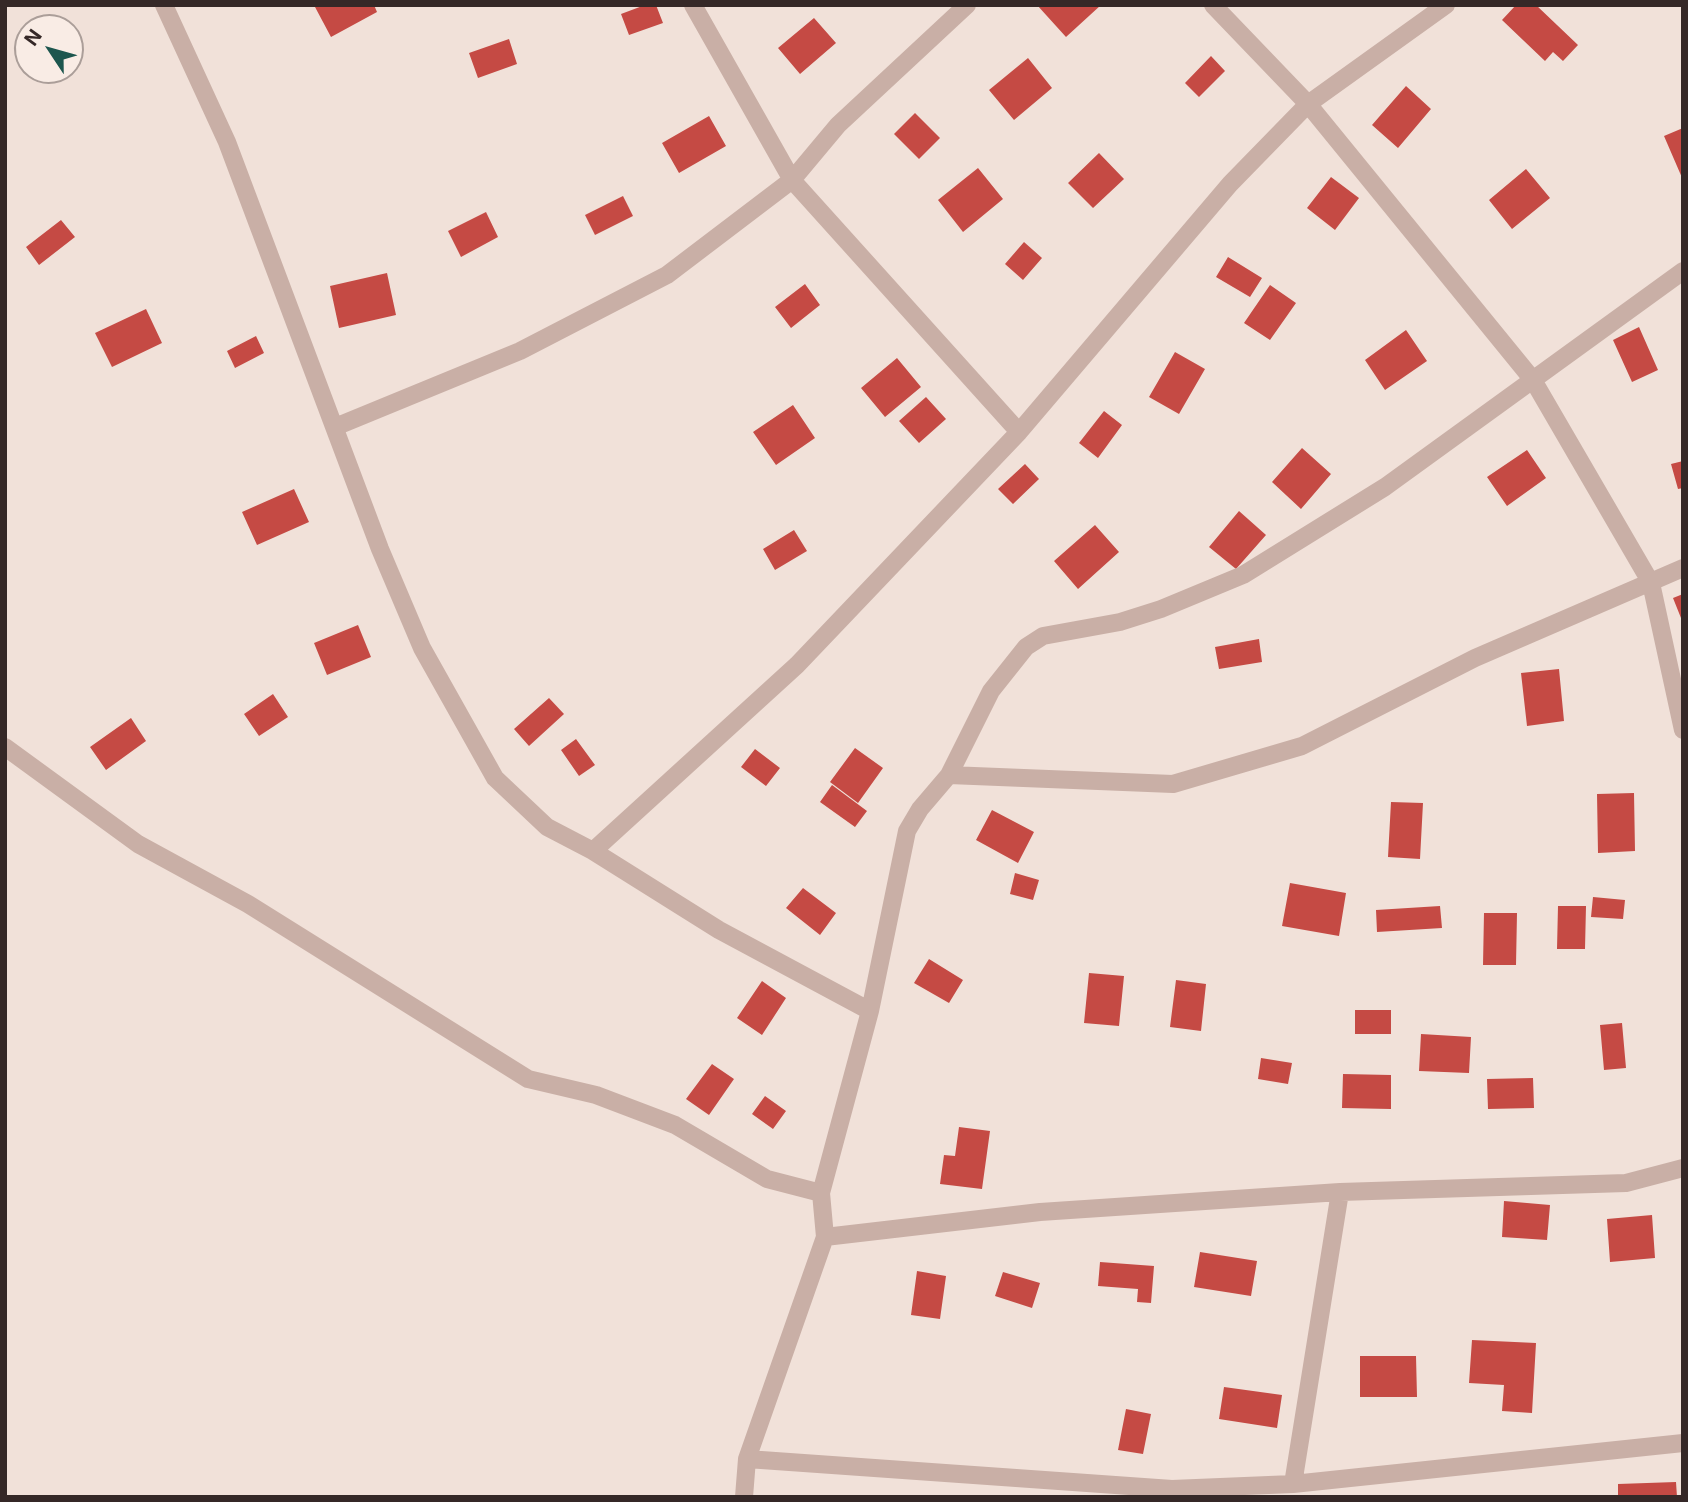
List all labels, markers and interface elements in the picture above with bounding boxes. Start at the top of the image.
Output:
north arrow [14,14,84,84]
text: N [20,25,47,50]

